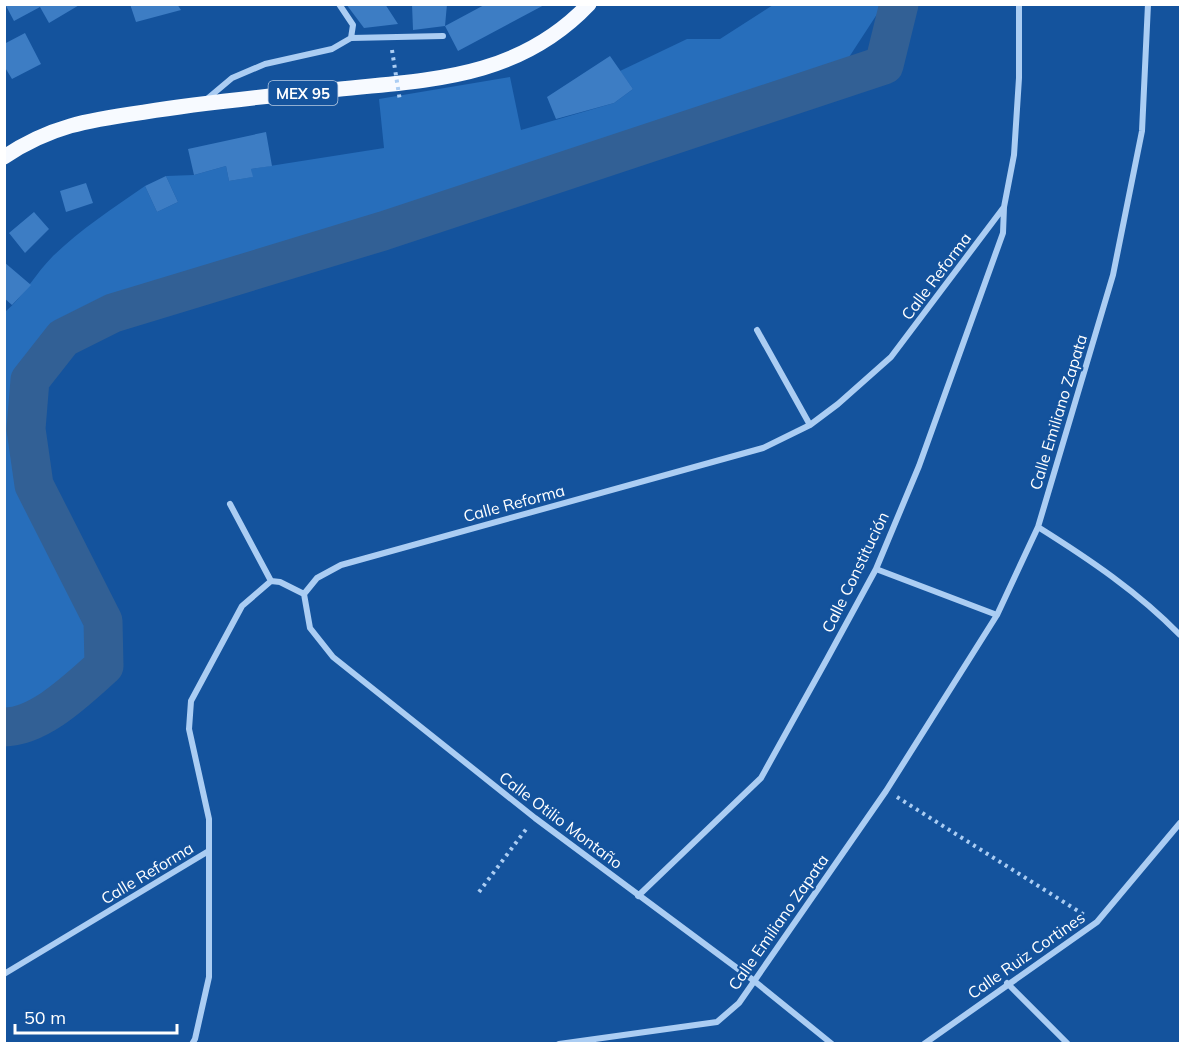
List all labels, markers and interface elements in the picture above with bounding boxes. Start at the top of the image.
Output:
road number: MEX 95 [268,81,338,105]
street label: Calle Reforma [897,228,975,324]
street label: Calle Emiliano Zapata [1025,332,1091,492]
street label: Calle Reforma [461,480,567,526]
street label: Calle Constitución [817,508,893,636]
street label: Calle Otilio Montaño [495,767,627,873]
street label: Calle Reforma [97,838,197,908]
street label: Calle Emiliano Zapata [724,850,832,994]
street label: Calle Ruiz Cortines [964,907,1089,1003]
scale bar [15,997,177,1035]
text: 50 m [24,1006,66,1029]

